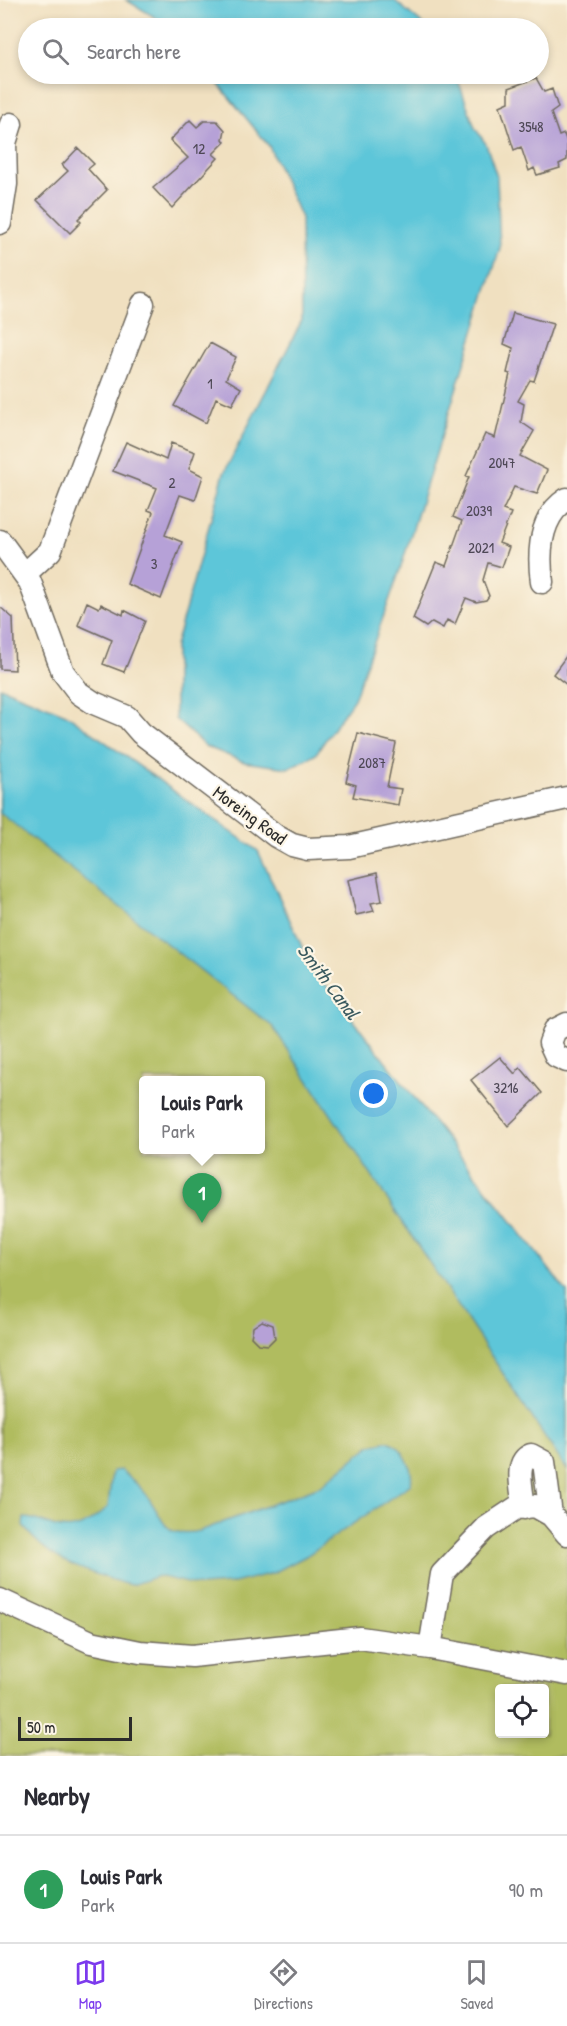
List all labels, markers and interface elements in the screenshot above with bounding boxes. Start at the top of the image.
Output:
search box [18,18,549,84]
icon: search [39,35,72,68]
text: Search here [87,36,181,66]
house number: 3548 [518,116,544,137]
house number: 12 [193,138,205,159]
house number: 1 [207,373,213,394]
house number: 2047 [489,452,515,473]
house number: 2 [168,472,176,493]
house number: 2039 [466,500,492,521]
house number: 2021 [468,537,494,558]
house number: 3 [151,553,158,574]
house number: 2087 [358,752,386,773]
street label: Moreing Road [208,780,292,850]
water label: Smith Canal [292,938,367,1026]
popup [139,1076,265,1154]
house number: 3216 [493,1077,519,1098]
your location [359,1079,388,1108]
text: Louis Park [161,1087,243,1117]
text: Park [161,1117,195,1144]
pin: 1 [182,1174,222,1223]
map controls [495,1684,549,1738]
button: locate [495,1684,549,1738]
scale bar [18,1714,132,1742]
text: 50 m [27,1716,56,1738]
text: Nearby [24,1778,90,1813]
text: Louis Park [81,1861,162,1891]
text: 1 [40,1876,47,1903]
text: 90 m [509,1876,543,1903]
text: Park [81,1891,114,1918]
tab: Map [74,1956,107,2014]
tab: Directions [254,1956,313,2014]
tab: Saved [460,1956,493,2014]

